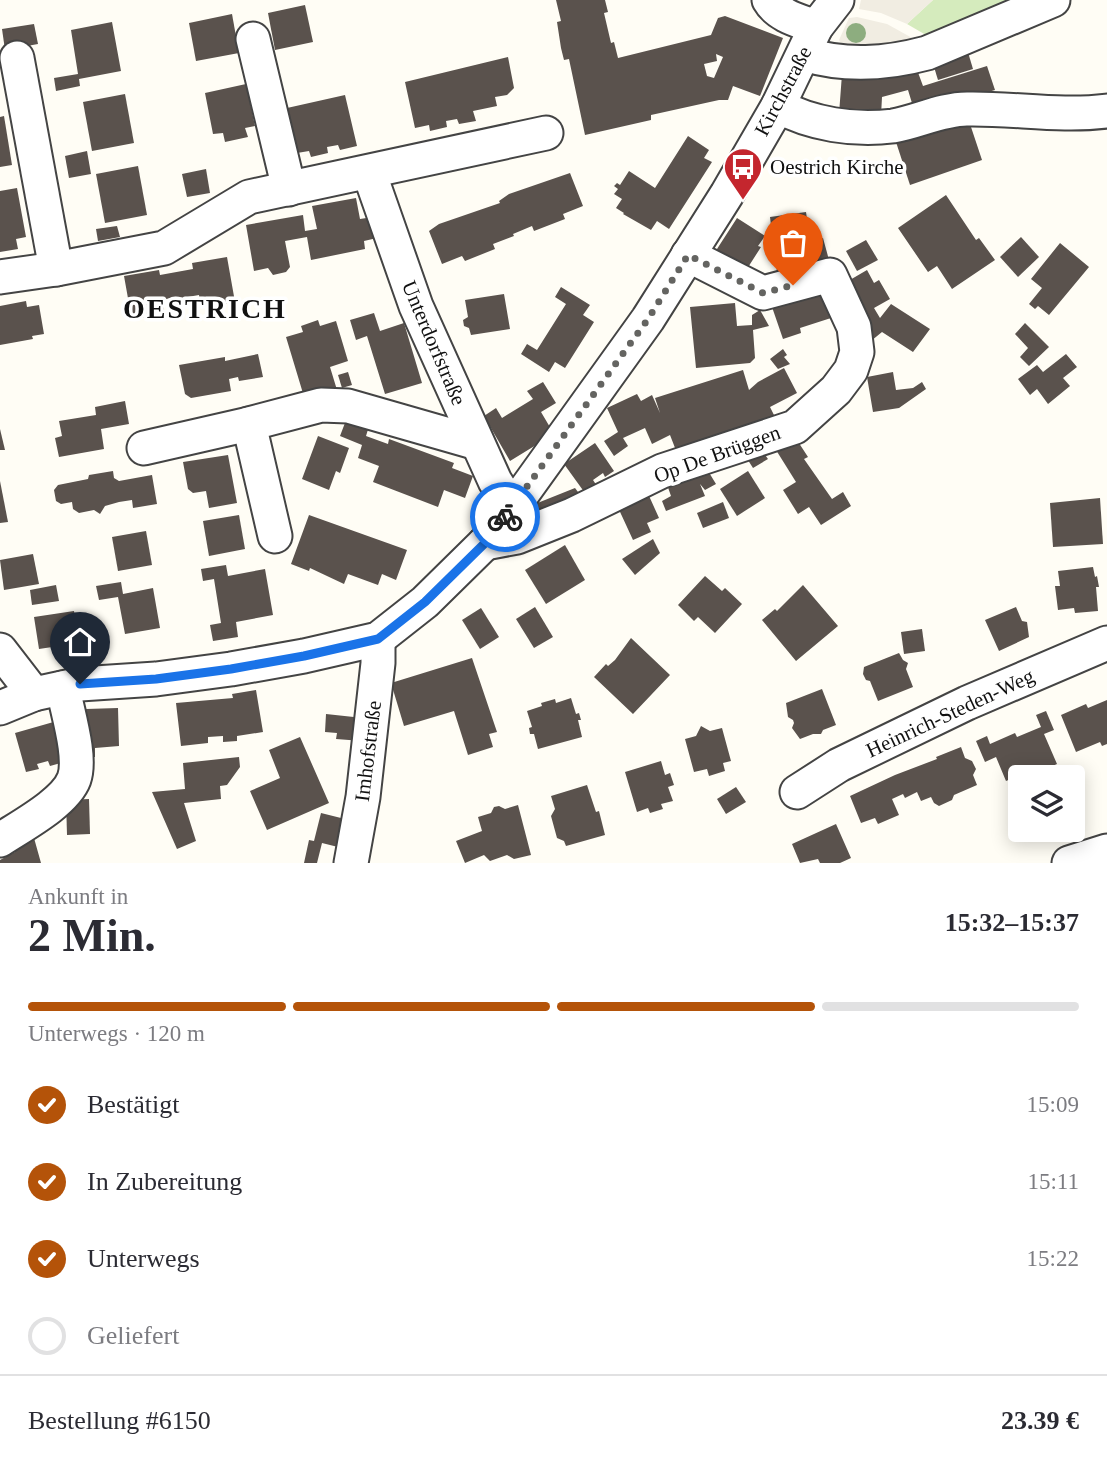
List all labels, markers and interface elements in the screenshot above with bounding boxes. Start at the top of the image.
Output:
street label: Kirchstraße [749,42,817,140]
bus stop icon: Oestrich Kirche [722,146,764,201]
place label: Oestrich Kirche [770,155,904,179]
pin [763,213,823,285]
icon: bag [774,224,812,262]
street label: Unterdorfstraße [397,277,471,409]
district label: OESTRICH [123,293,287,324]
street label: Op De Brüggen [650,420,784,488]
courier [470,482,540,552]
icon: bike [486,498,524,536]
pin [50,612,110,684]
icon: home [61,623,99,661]
street label: Heinrich-Steden-Weg [862,663,1038,762]
street label: Imhofstraße [350,699,386,803]
map controls [1008,765,1085,842]
button: layers [1008,765,1085,842]
text: Ankunft in [28,884,128,909]
text: 15:32–15:37 [945,908,1079,937]
text: 2 Min. [28,910,156,961]
text: Unterwegs · 120 m [28,1021,205,1046]
icon: check [28,1086,66,1124]
text: Bestätigt [87,1090,179,1119]
text: 15:09 [1027,1092,1079,1117]
icon: check [28,1163,66,1201]
text: In Zubereitung [87,1167,242,1196]
text: 15:11 [1027,1169,1079,1194]
icon: check [28,1240,66,1278]
text: Unterwegs [87,1244,200,1273]
text: 15:22 [1027,1246,1079,1271]
text: Geliefert [87,1321,179,1350]
text: Bestellung #6150 [28,1406,211,1435]
text: 23.39 € [1001,1406,1079,1435]

